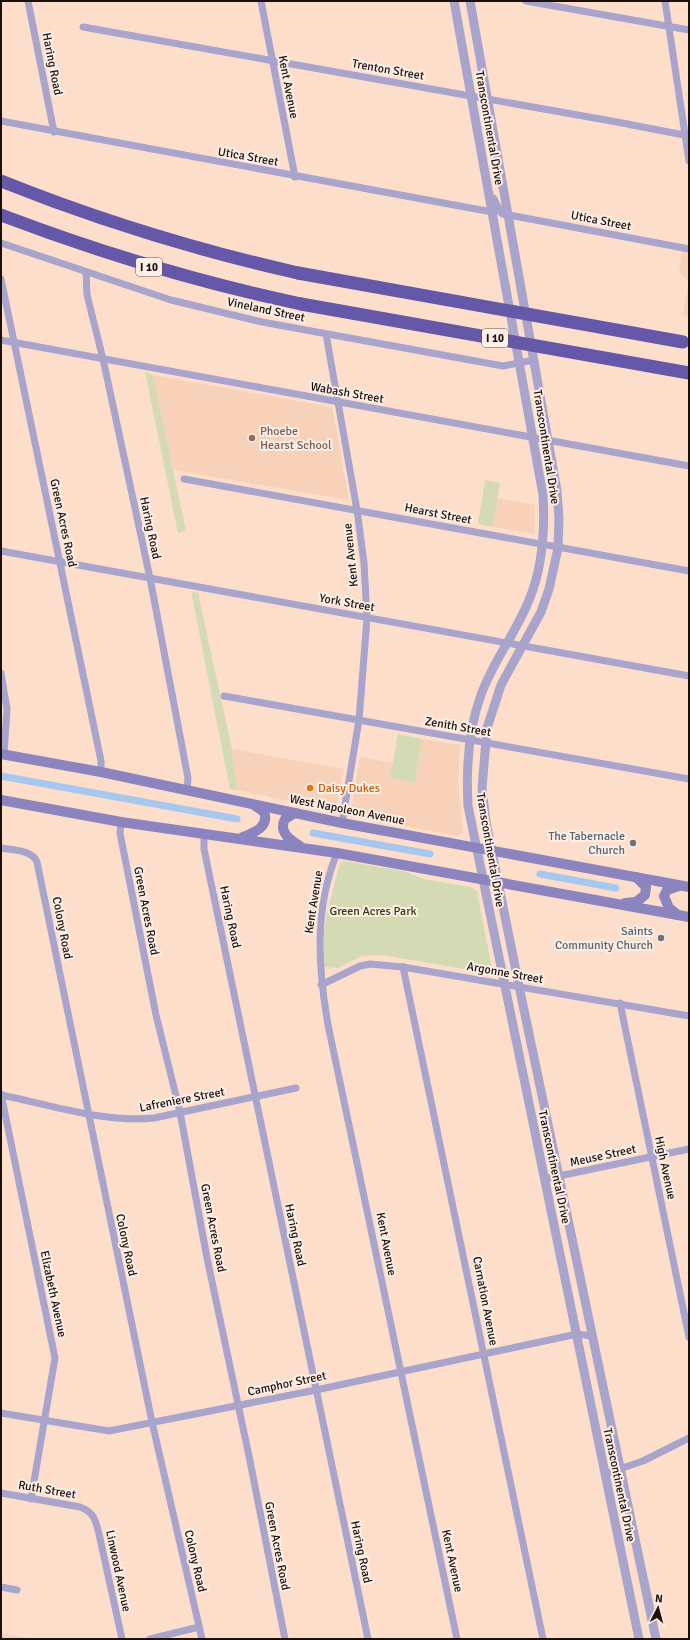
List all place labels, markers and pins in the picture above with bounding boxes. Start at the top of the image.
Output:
place label: Phoebe Hearst School [260,424,332,453]
marker: Phoebe Hearst School [247,433,257,443]
place label: Daisy Dukes [318,781,380,796]
marker: Daisy Dukes [305,783,315,793]
place label: The Tabernacle Church [548,829,625,858]
marker: The Tabernacle Church [628,838,638,848]
place label: Saints Community Church [555,924,653,953]
marker: Saints Community Church [656,933,666,943]

